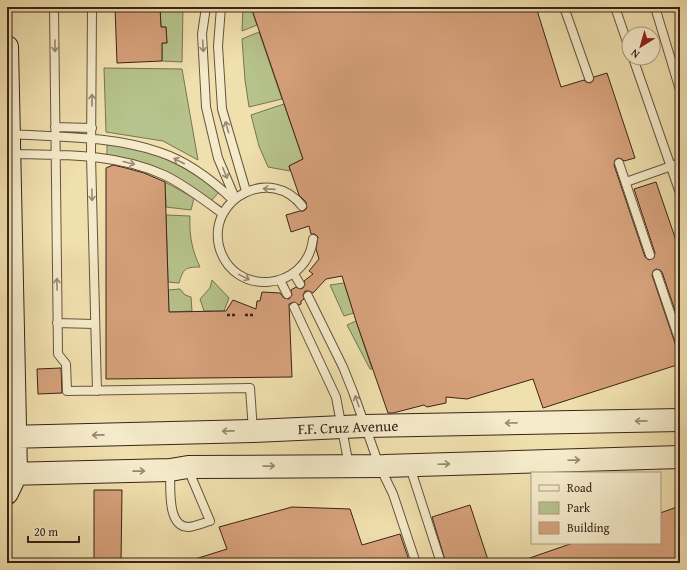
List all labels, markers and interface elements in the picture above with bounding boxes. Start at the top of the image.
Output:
north arrow [621,26,661,66]
one-way arrow [51,39,59,52]
one-way arrow [199,39,206,52]
text: N [627,45,643,63]
one-way arrow [88,94,96,107]
one-way arrow [223,121,230,134]
one-way arrow [173,157,185,164]
one-way arrow [122,160,135,168]
one-way arrow [221,167,229,179]
one-way arrow [263,185,276,192]
one-way arrow [88,188,96,201]
one-way arrow [238,274,250,281]
one-way arrow [53,278,61,291]
one-way arrow [352,396,360,408]
street label: F.F. Cruz Avenue [297,415,399,439]
one-way arrow [635,417,648,425]
one-way arrow [505,419,518,427]
one-way arrow [222,428,235,435]
one-way arrow [92,431,105,438]
one-way arrow [567,456,580,464]
one-way arrow [437,460,450,467]
one-way arrow [262,463,275,470]
one-way arrow [132,467,145,474]
legend [531,472,661,544]
text: Road [567,479,593,496]
text: Park [567,499,591,516]
scale bar [28,518,79,544]
text: Building [567,519,610,536]
text: 20 m [34,523,58,540]

